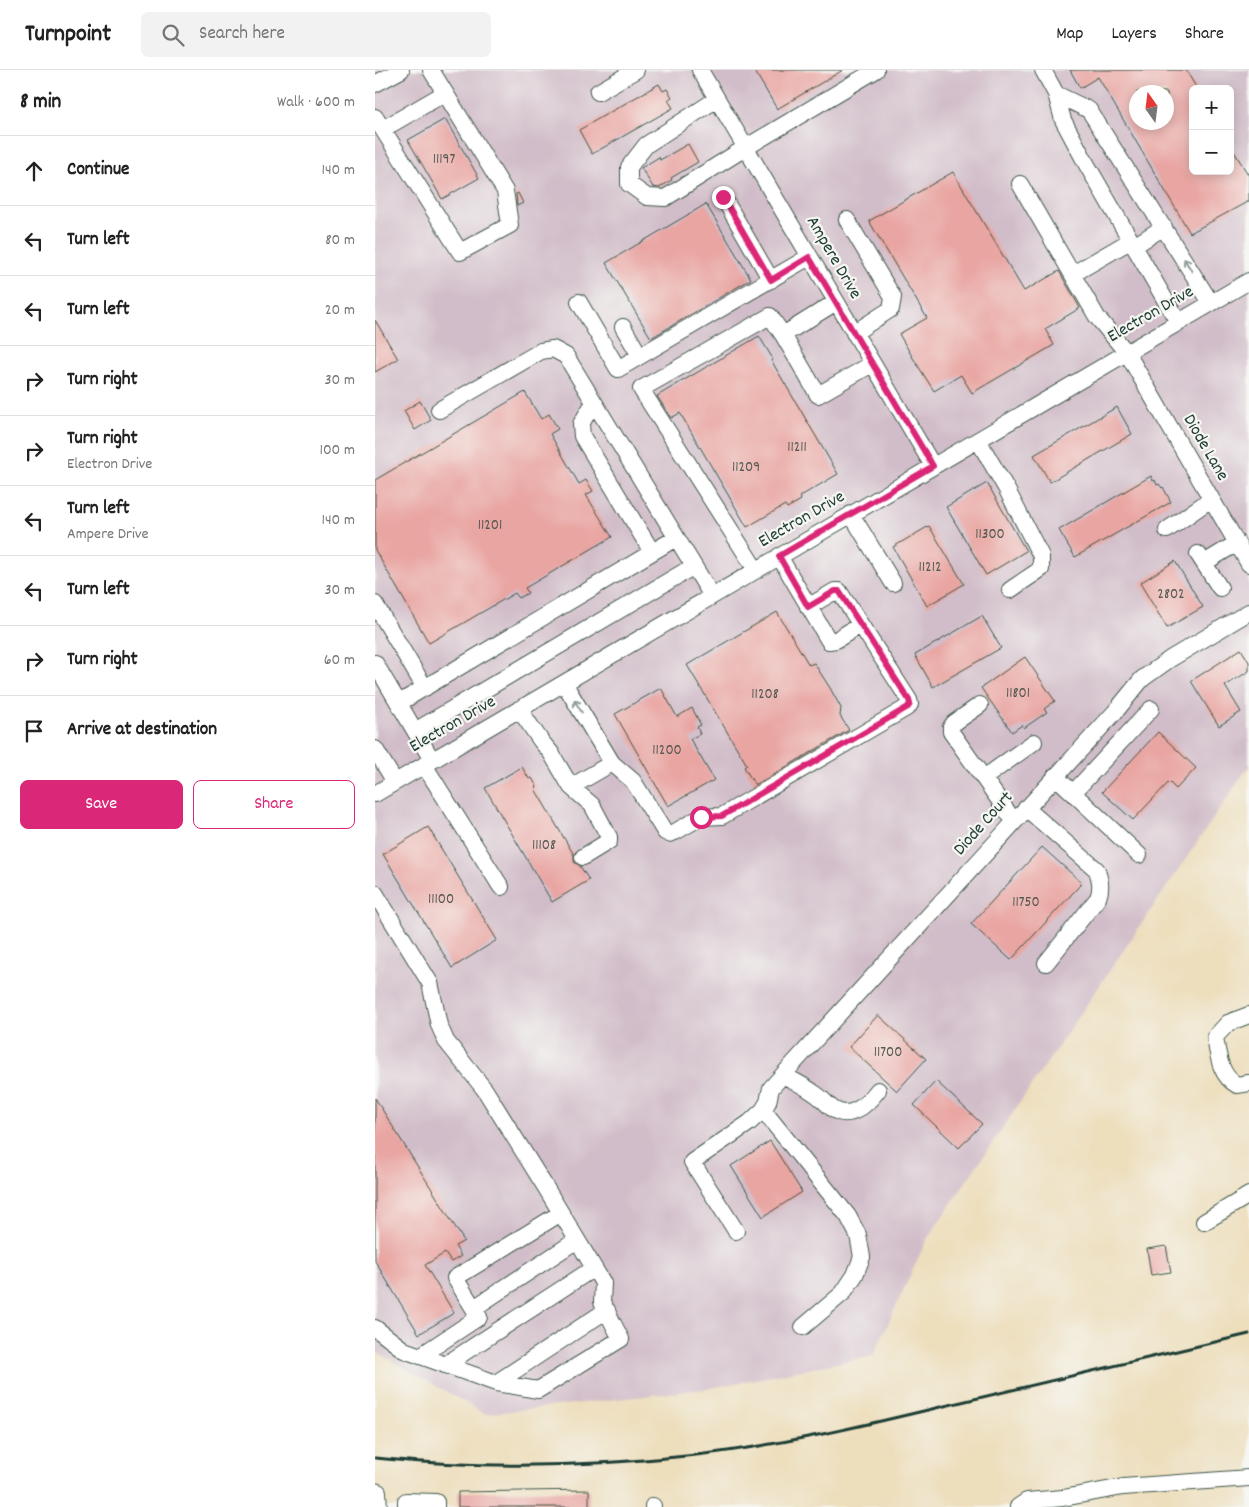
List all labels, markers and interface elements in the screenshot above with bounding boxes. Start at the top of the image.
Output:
search box [141,12,491,57]
text: Turnpoint [25,18,111,52]
icon: search [159,21,187,49]
text: Search here [199,21,285,48]
text: Map [1056,22,1083,47]
text: Layers [1111,22,1157,47]
text: Share [1185,22,1224,47]
north arrow [1129,85,1174,130]
map controls [1189,85,1234,175]
button: + [1189,85,1234,130]
text: 8 min [20,88,61,118]
text: Walk · 600 m [277,91,355,114]
button: − [1189,130,1234,175]
house number: 11197 [433,149,455,171]
icon: ahead [20,157,48,185]
text: Continue [67,157,129,184]
text: 140 m [321,159,355,182]
route end [712,186,735,209]
street label: Ampere Drive [799,212,867,304]
icon: left [20,227,48,255]
text: Turn left [67,227,130,254]
text: 80 m [325,229,355,252]
one-way arrow [1182,259,1192,273]
street label: Electron Drive [1103,280,1199,350]
icon: left [20,297,48,325]
text: Turn left [67,297,130,324]
text: 20 m [325,299,355,322]
icon: right [20,367,48,395]
text: Turn right [67,367,138,394]
text: 30 m [325,369,355,392]
street label: Diode Lane [1176,410,1234,486]
text: Turn right [67,426,138,453]
icon: right [20,437,48,465]
house number: 11211 [787,437,807,459]
text: 100 m [319,439,355,462]
text: Electron Drive [67,453,152,476]
house number: 11209 [732,457,760,479]
street label: Electron Drive [754,485,850,555]
text: Turn left [67,496,130,523]
icon: left [20,507,48,535]
text: 140 m [321,509,355,532]
house number: 11201 [478,515,502,537]
text: Ampere Drive [67,523,149,546]
house number: 11300 [975,524,1005,546]
house number: 11212 [919,557,941,579]
icon: left [20,577,48,605]
text: Turn left [67,577,130,604]
text: 30 m [325,579,355,602]
house number: 2802 [1157,584,1185,606]
icon: right [20,647,48,675]
text: Turn right [67,647,138,674]
text: 60 m [324,649,355,672]
house number: 11801 [1006,683,1030,705]
house number: 11208 [751,684,779,706]
street label: Electron Drive [405,690,501,760]
one-way arrow [572,699,582,713]
icon: arrive [20,717,48,745]
text: Arrive at destination [67,717,217,744]
house number: 11200 [652,740,682,762]
button: Save [20,780,183,829]
button: Share [193,780,355,829]
street label: Diode Court [948,786,1020,862]
route start [690,806,713,829]
house number: 11108 [532,835,556,857]
house number: 11100 [428,889,454,911]
house number: 11750 [1012,892,1040,914]
house number: 11700 [874,1042,902,1064]

